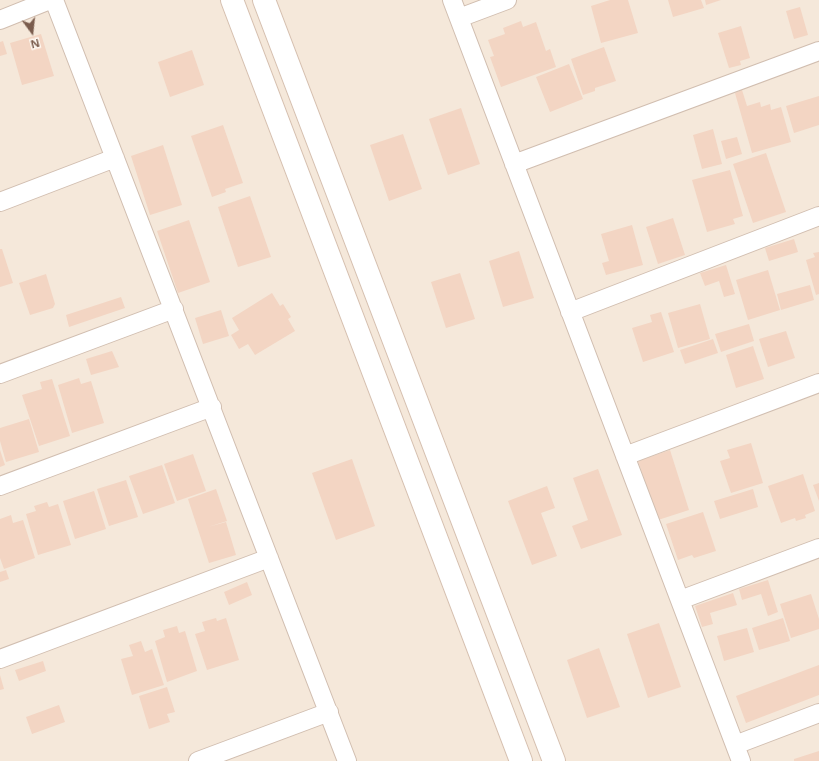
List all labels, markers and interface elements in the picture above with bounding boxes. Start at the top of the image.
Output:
north arrow [12,12,52,52]
text: N [29,36,42,52]

